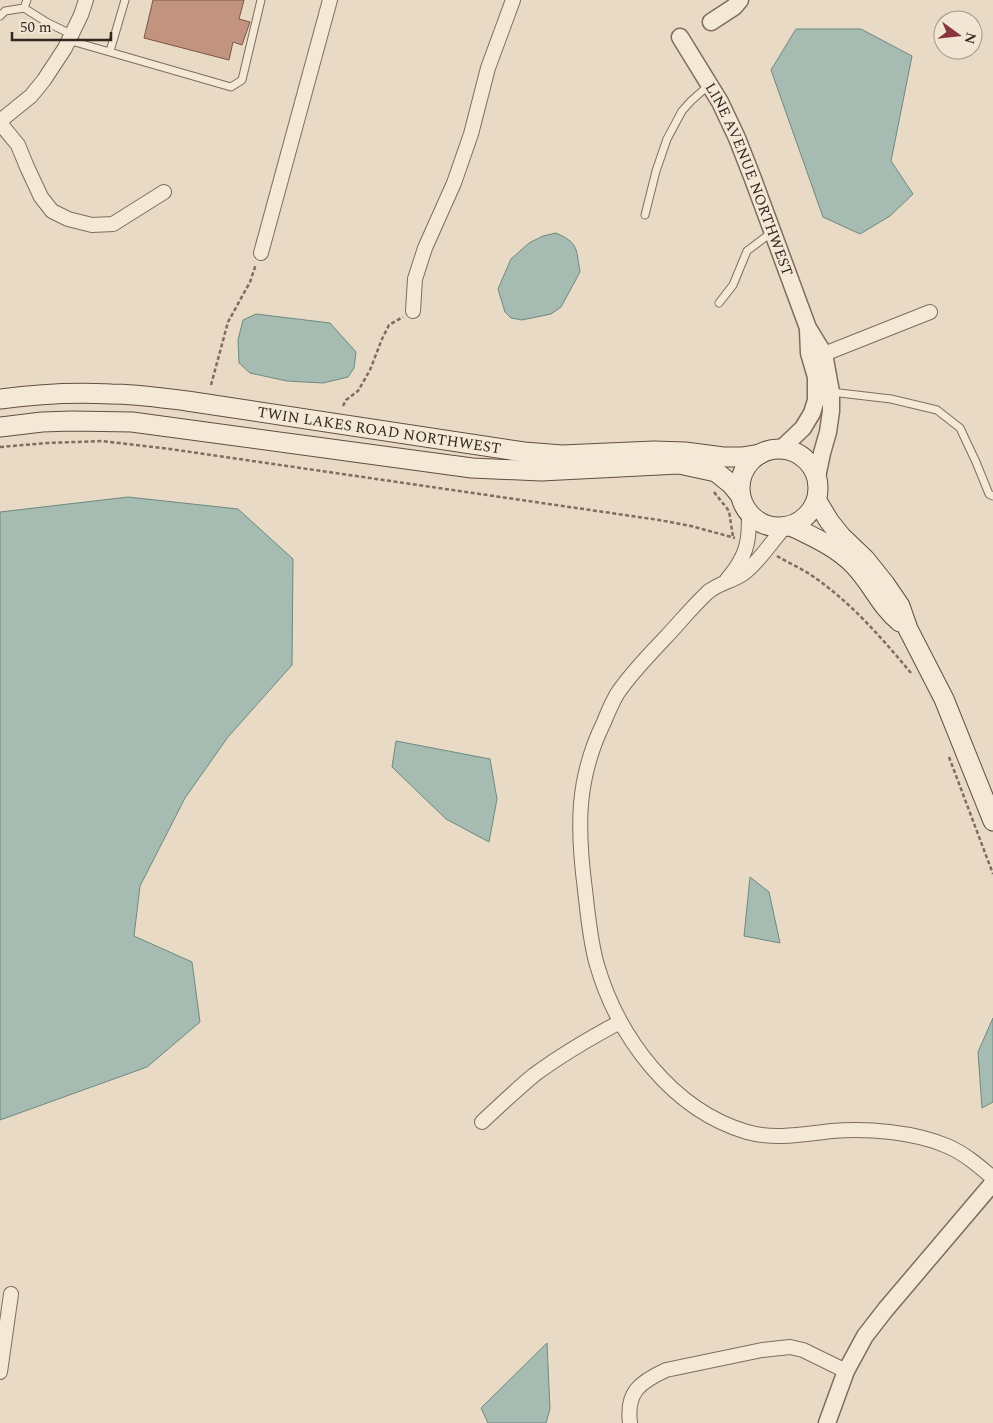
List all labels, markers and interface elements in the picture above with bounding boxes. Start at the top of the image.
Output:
scale bar [12,10,111,42]
north arrow [933,10,983,60]
text: 50 m [20,16,52,39]
text: N [958,30,982,46]
street label: LINE AVENUE NORTHWEST [699,78,799,279]
street label: TWIN LAKES ROAD NORTHWEST [256,400,503,460]

